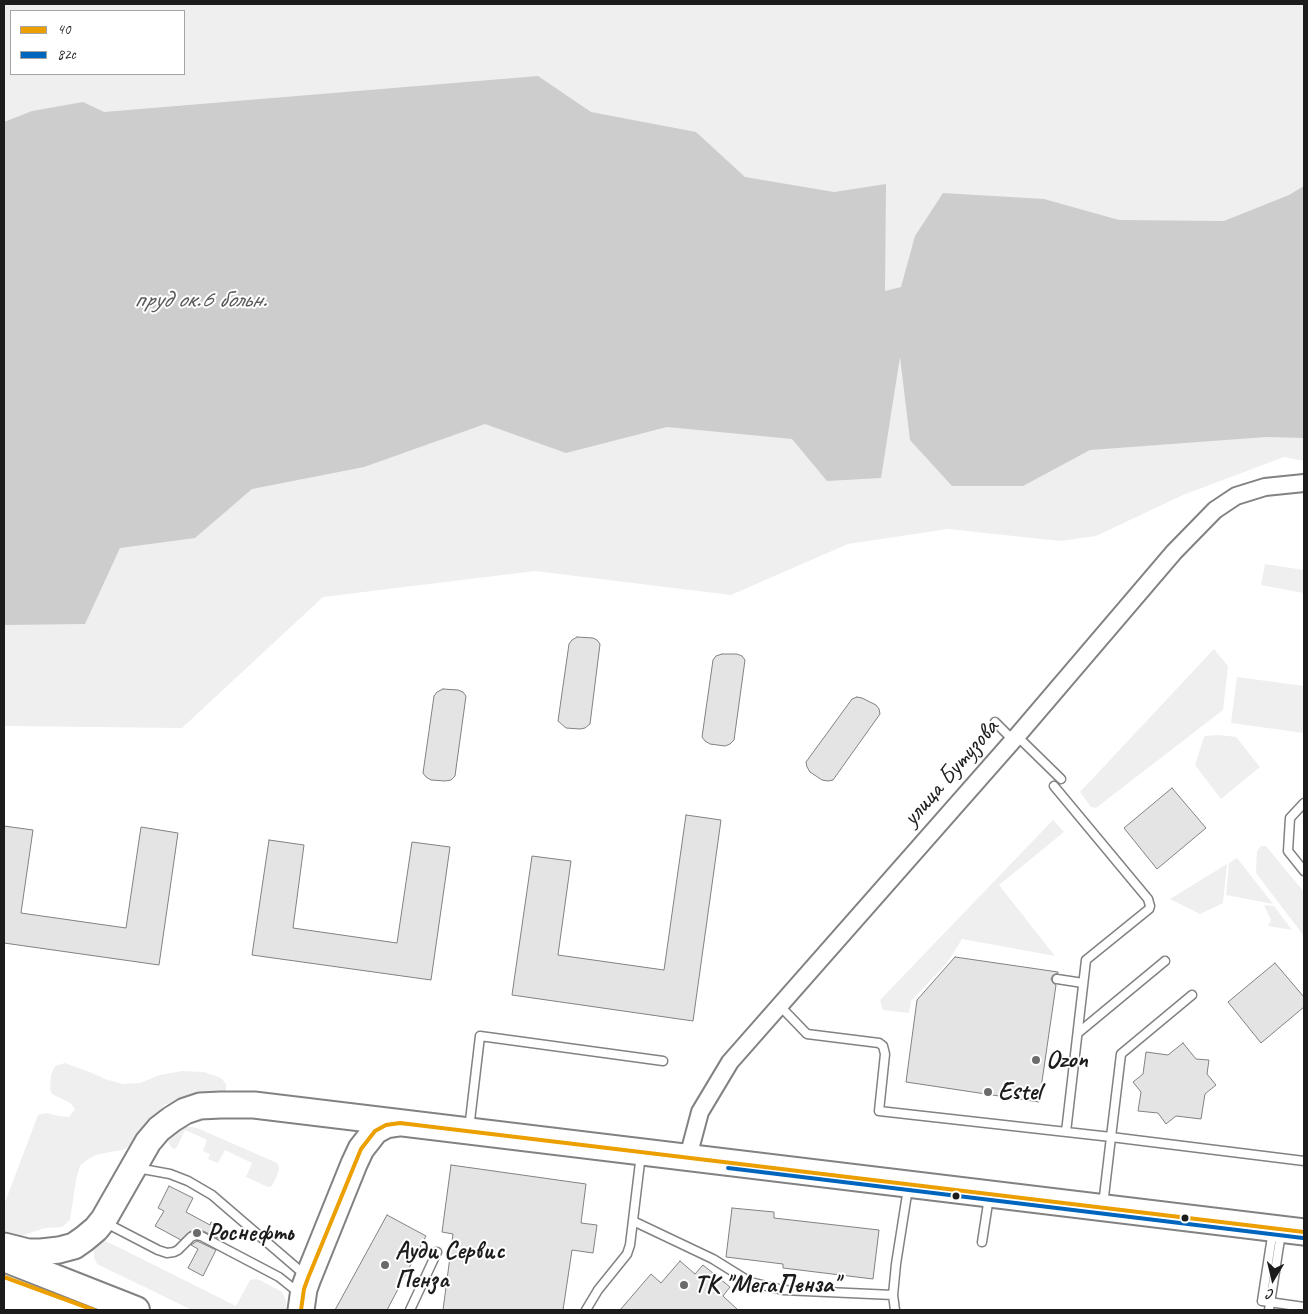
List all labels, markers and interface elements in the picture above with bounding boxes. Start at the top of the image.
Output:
legend [10,10,185,75]
text: 40 [57,20,71,39]
text: 82с [57,45,76,64]
water label: пруд ок.6 больн. [133,284,267,316]
street label: улица Бутузова [896,713,1006,833]
place label: Ozon [1046,1045,1088,1075]
marker: Ozon [1030,1054,1042,1066]
place label: Estel [998,1077,1041,1107]
marker: Estel [982,1086,994,1098]
unlabelled marker [951,1191,961,1201]
unlabelled marker [1180,1213,1190,1223]
place label: Роснефть [207,1218,293,1248]
marker: Роснефть [191,1227,203,1239]
place label: Ауди Сервис Пенза [395,1236,505,1295]
north arrow [1248,1254,1298,1304]
marker: Ауди Сервис Пенза [379,1259,391,1271]
place label: ТК "МегаПенза" [694,1270,839,1300]
marker: ТК "МегаПенза" [678,1279,690,1291]
text: С [1266,1285,1275,1303]

